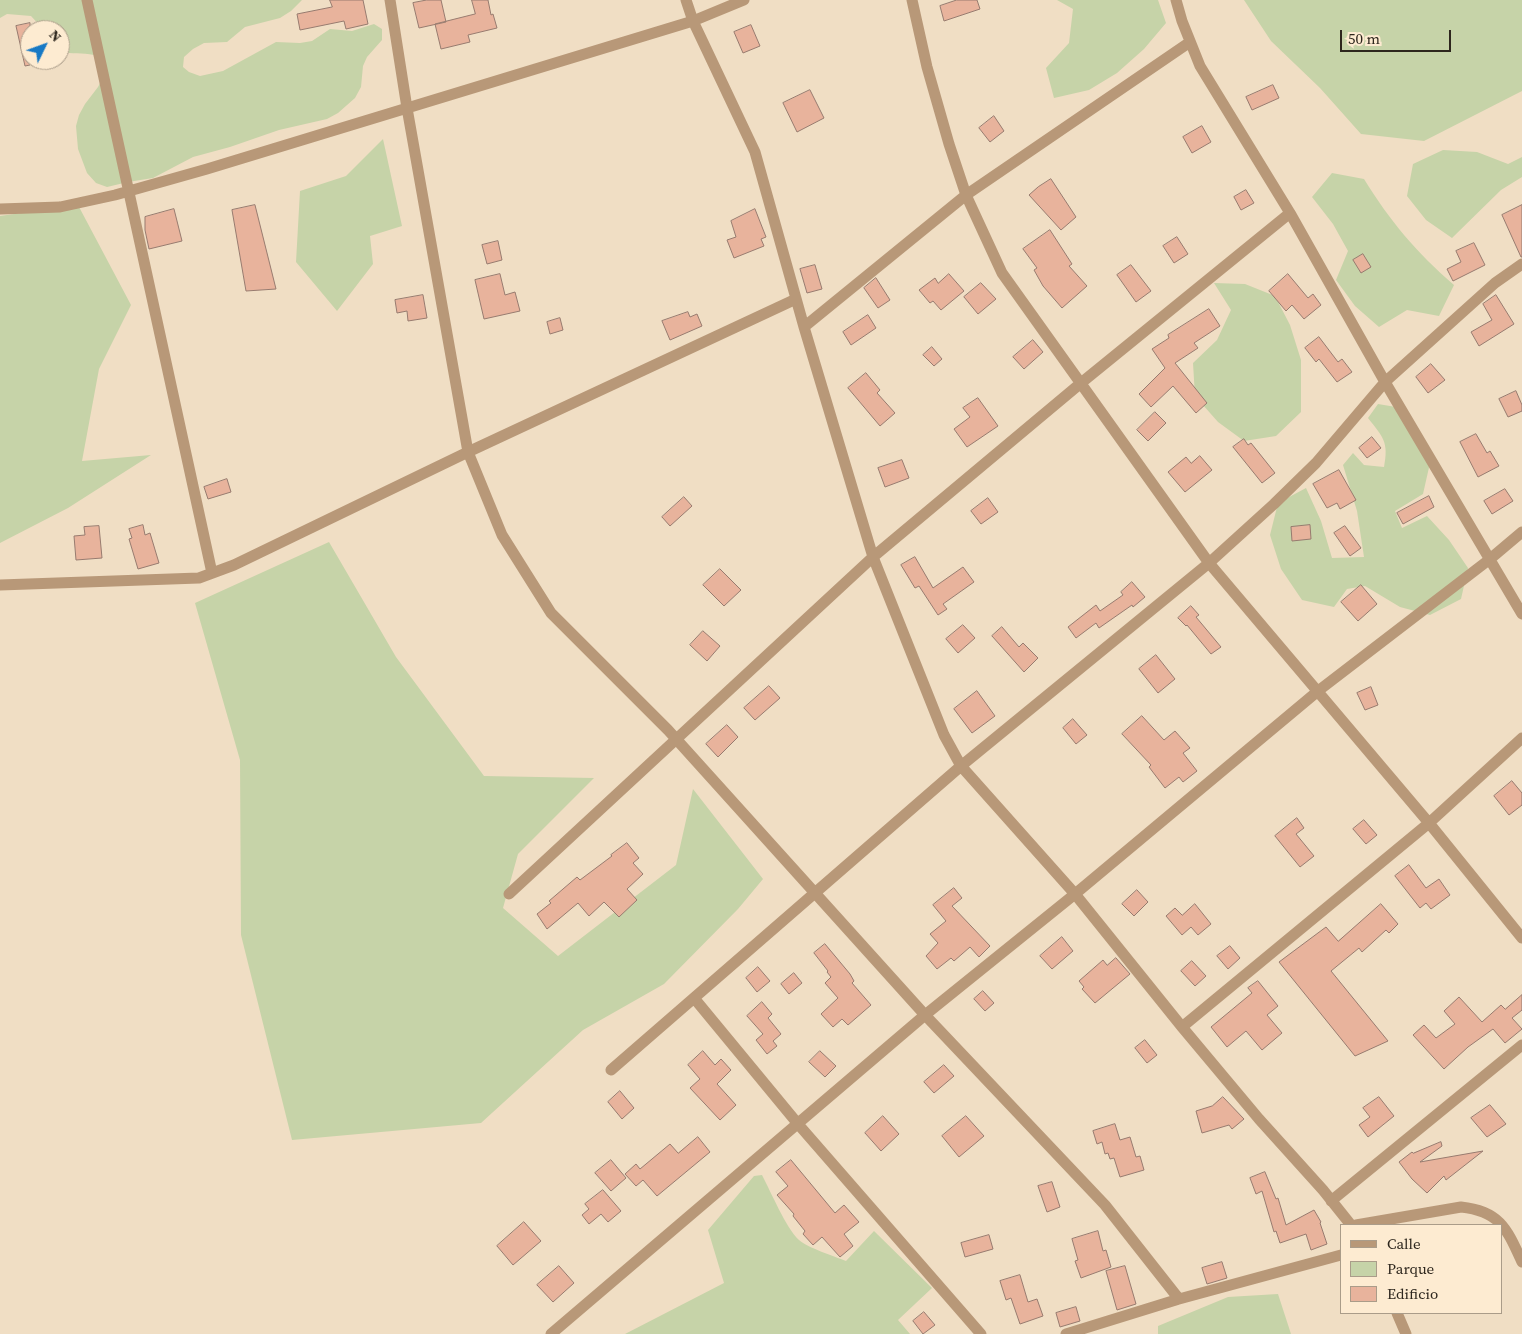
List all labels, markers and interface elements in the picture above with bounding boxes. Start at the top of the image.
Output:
north arrow [20,20,70,70]
scale bar [1342,20,1453,52]
text: N [45,25,66,46]
text: 50 m [1348,28,1380,49]
legend [1340,1224,1502,1314]
text: Calle [1387,1233,1421,1254]
text: Parque [1387,1258,1434,1279]
text: Edificio [1387,1283,1438,1304]

